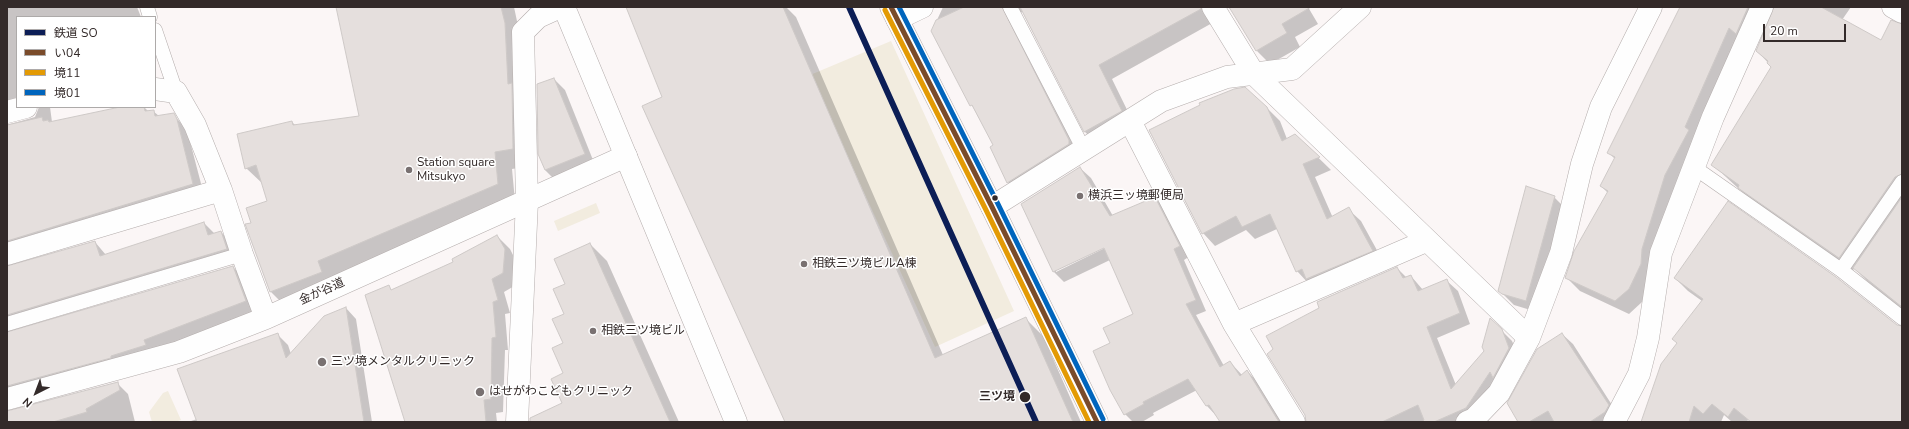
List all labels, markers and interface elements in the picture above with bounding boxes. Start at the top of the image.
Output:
legend [16,16,156,108]
scale bar [1765,16,1848,42]
text: 20 m [1770,23,1798,39]
text: 鉄道 SO [54,25,98,41]
text: い04 [54,45,80,61]
text: 境11 [54,65,80,81]
text: 境01 [54,85,80,101]
place label: Station square Mitsukyo [417,156,495,184]
marker: Station square Mitsukyo [404,165,414,175]
place label: 横浜三ッ境郵便局 [1088,189,1184,203]
marker: 横浜三ッ境郵便局 [1075,191,1085,201]
unlabelled marker [990,193,1000,203]
place label: 相鉄三ツ境ビルA棟 [812,257,917,271]
marker: 相鉄三ツ境ビルA棟 [799,259,809,269]
street label: 金が谷道 [297,276,347,308]
place label: 相鉄三ツ境ビル [601,324,685,338]
marker: 相鉄三ツ境ビル [588,326,598,336]
place label: 三ツ境メンタルクリニック [331,355,475,369]
marker: 三ツ境メンタルクリニック [316,356,328,368]
north arrow [16,373,56,413]
place label: はせがわこどもクリニック [489,385,633,399]
marker: はせがわこどもクリニック [474,386,486,398]
place label: 三ツ境 [979,390,1015,404]
marker: 三ツ境 [1018,390,1032,404]
text: N [20,394,36,411]

